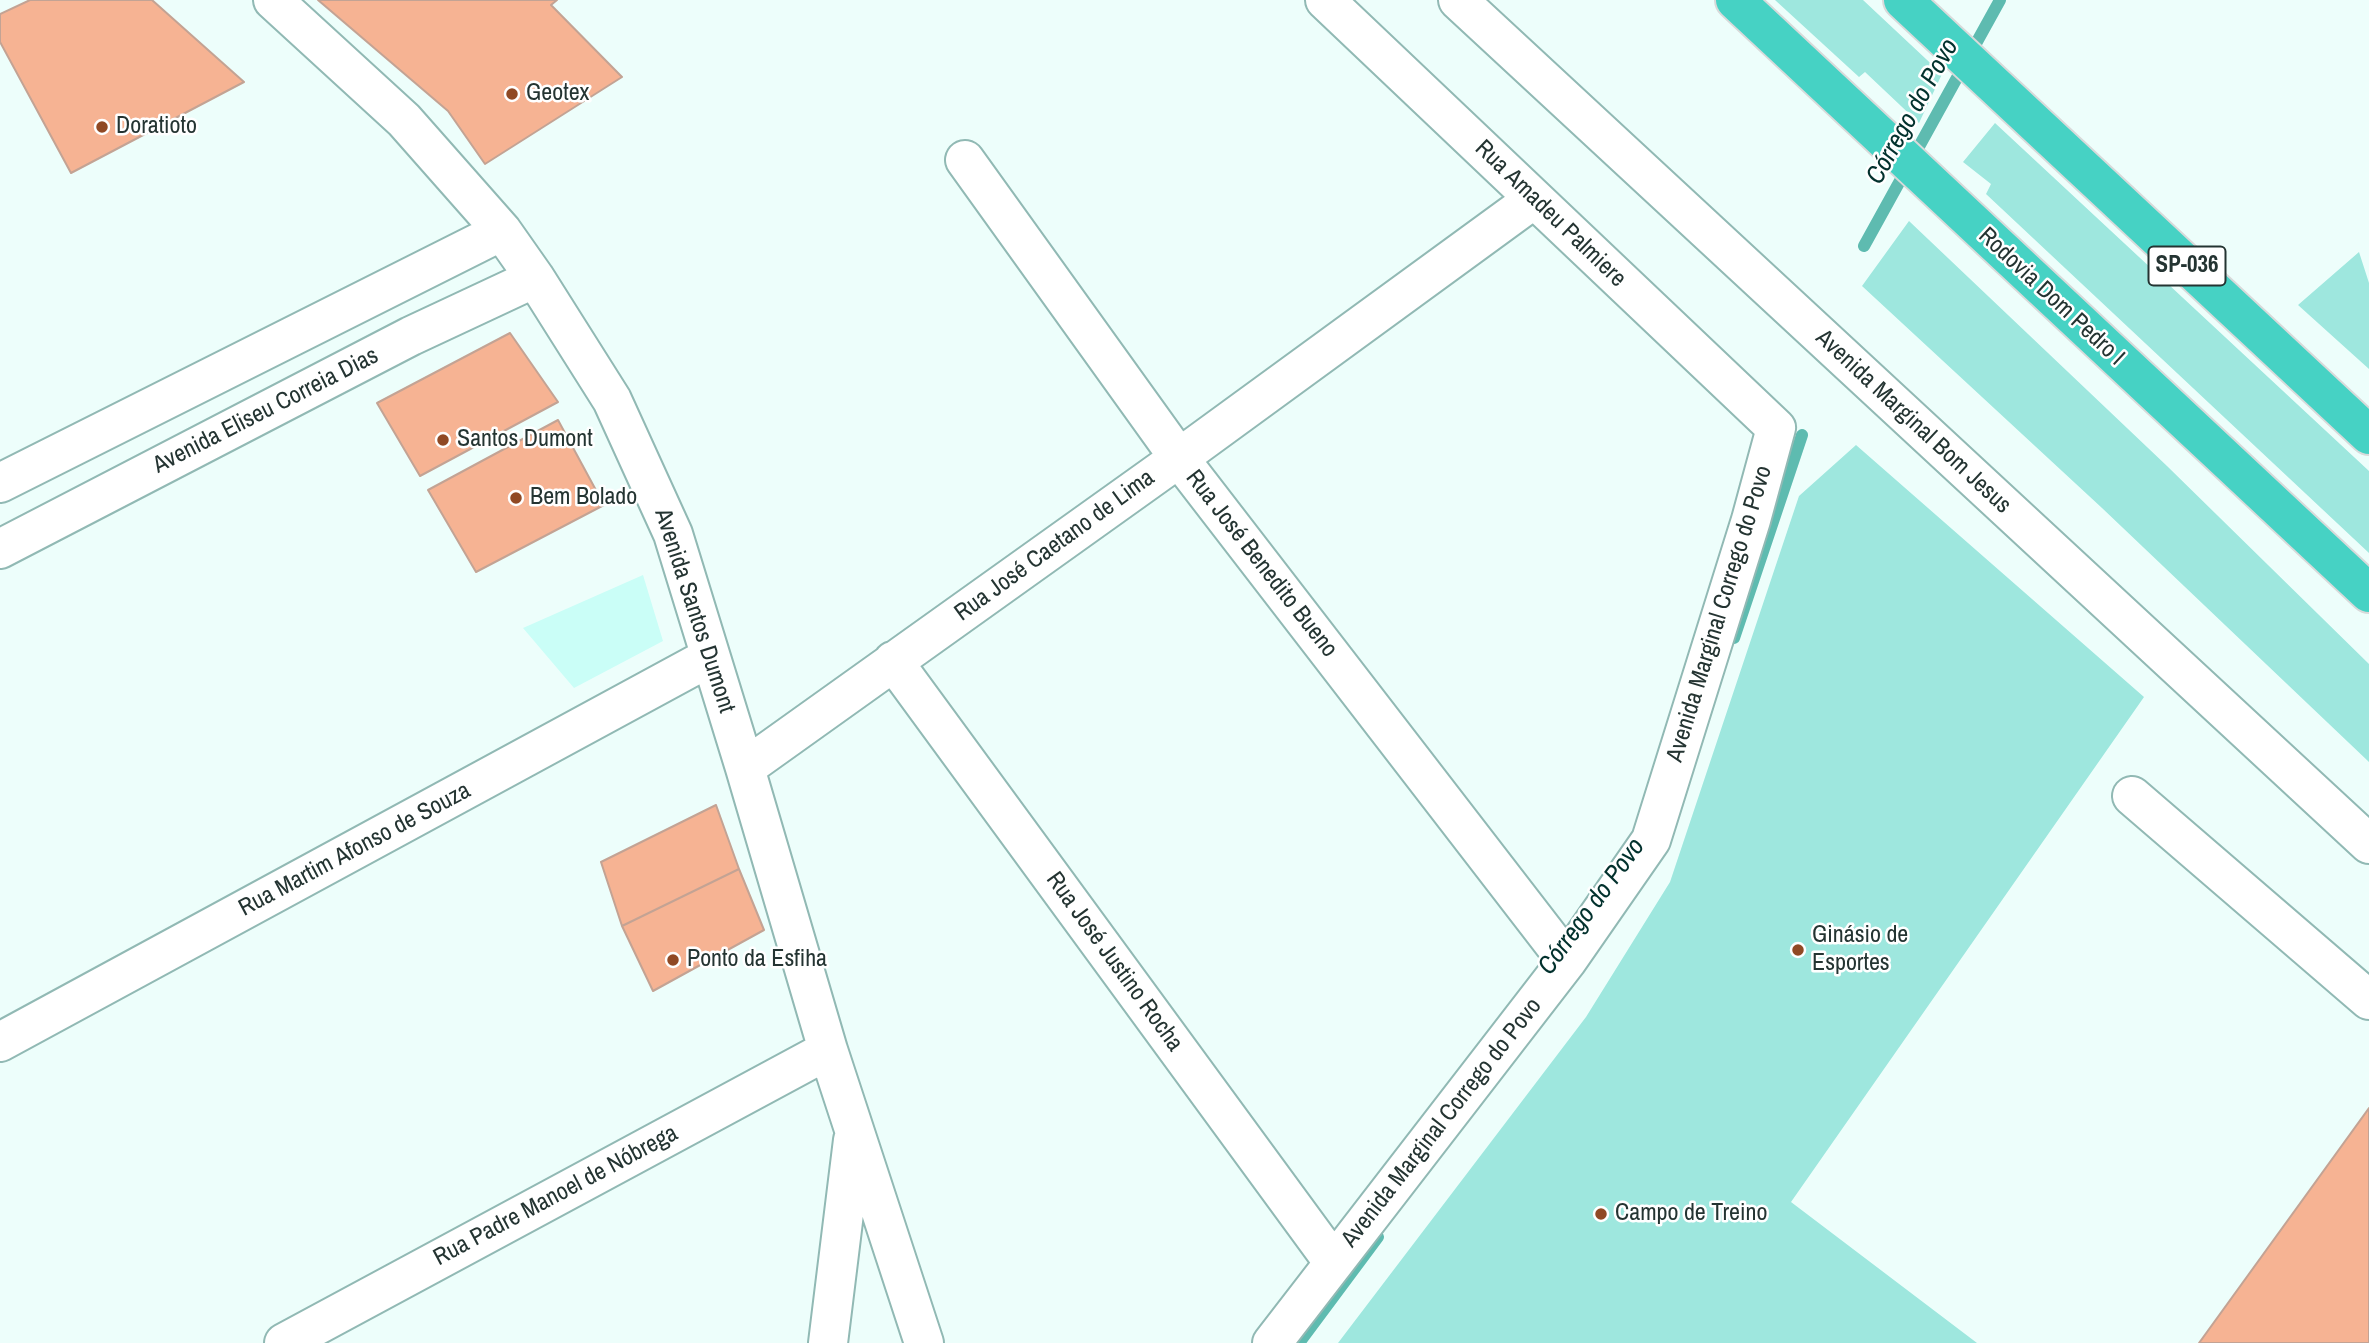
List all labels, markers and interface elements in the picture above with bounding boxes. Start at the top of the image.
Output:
water label: Córrego do Povo [1860,34,1966,190]
place label: Geotex [526,80,589,108]
marker: Geotex [504,86,520,102]
place label: Doratioto [116,113,197,141]
marker: Doratioto [94,119,110,135]
street label: Rua Amadeu Palmiere [1468,134,1632,294]
street label: Rodovia Dom Pedro I [1972,222,2130,372]
road number: SP-036 [2148,246,2226,286]
street label: Avenida Marginal Bom Jesus [1809,324,2017,520]
street label: Avenida Eliseu Correia Dias [149,342,383,480]
place label: Santos Dumont [457,426,593,454]
marker: Santos Dumont [435,432,451,448]
street label: Avenida Marginal Corrego do Povo [1661,462,1779,766]
street label: Rua José Caetano de Lima [950,464,1160,628]
street label: Rua José Benedito Bueno [1179,465,1343,663]
place label: Bem Bolado [530,484,637,512]
marker: Bem Bolado [508,490,524,506]
street label: Avenida Santos Dumont [647,505,741,717]
street label: Rua Martim Afonso de Souza [234,777,476,923]
water label: Córrego do Povo [1532,833,1652,981]
street label: Rua José Justino Rocha [1039,867,1189,1057]
place label: Ginásio de Esportes [1812,922,1908,978]
marker: Ginásio de Esportes [1790,942,1806,958]
place label: Ponto da Esfiha [687,946,827,974]
marker: Ponto da Esfiha [665,952,681,968]
street label: Avenida Marginal Corrego do Povo [1336,993,1548,1253]
street label: Rua Padre Manoel de Nóbrega [429,1119,683,1273]
place label: Campo de Treino [1615,1200,1767,1228]
marker: Campo de Treino [1593,1206,1609,1222]

